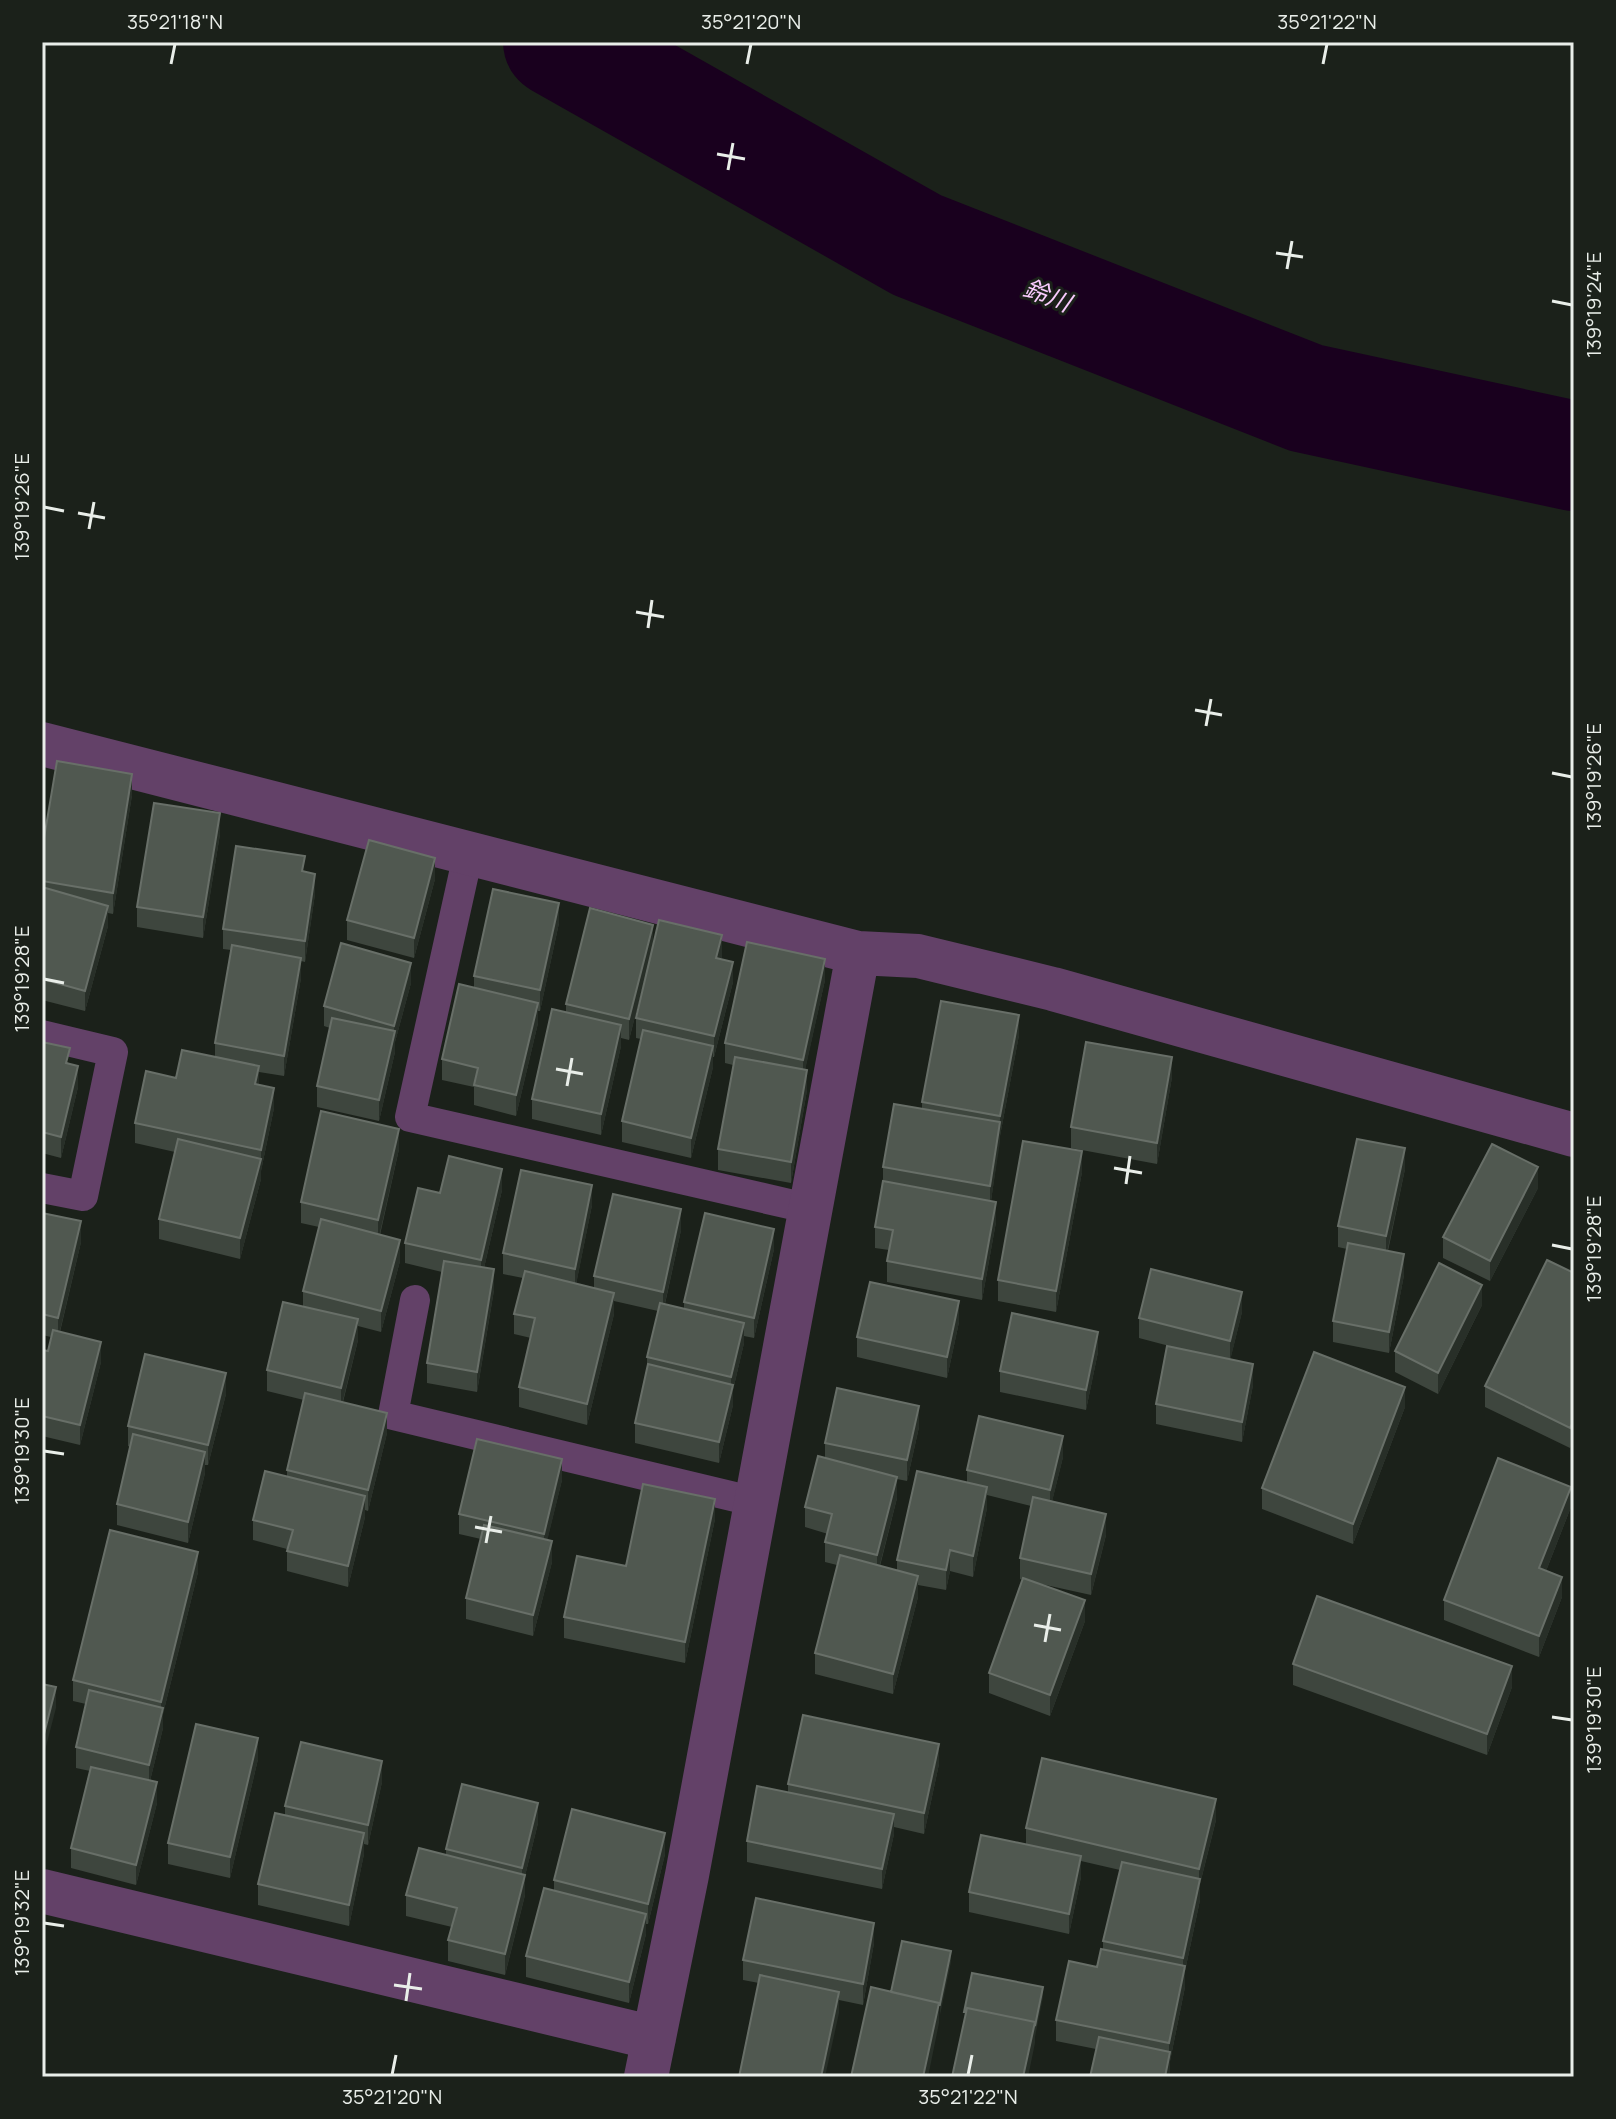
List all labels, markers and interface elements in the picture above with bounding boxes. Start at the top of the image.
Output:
text: 35°21'18"N [127,8,223,35]
text: 35°21'20"N [701,8,801,35]
text: 35°21'22"N [1277,8,1377,35]
text: 139°19'24"E [1580,252,1607,358]
water label: 鈴川 [1019,271,1079,320]
text: 139°19'26"E [8,453,35,561]
text: 139°19'26"E [1580,723,1607,831]
text: 139°19'28"E [8,926,35,1033]
text: 139°19'28"E [1580,1196,1607,1303]
text: 139°19'30"E [8,1397,35,1505]
text: 139°19'30"E [1580,1666,1607,1774]
text: 139°19'32"E [8,1870,35,1976]
text: 35°21'20"N [342,2083,442,2110]
text: 35°21'22"N [918,2083,1018,2110]

